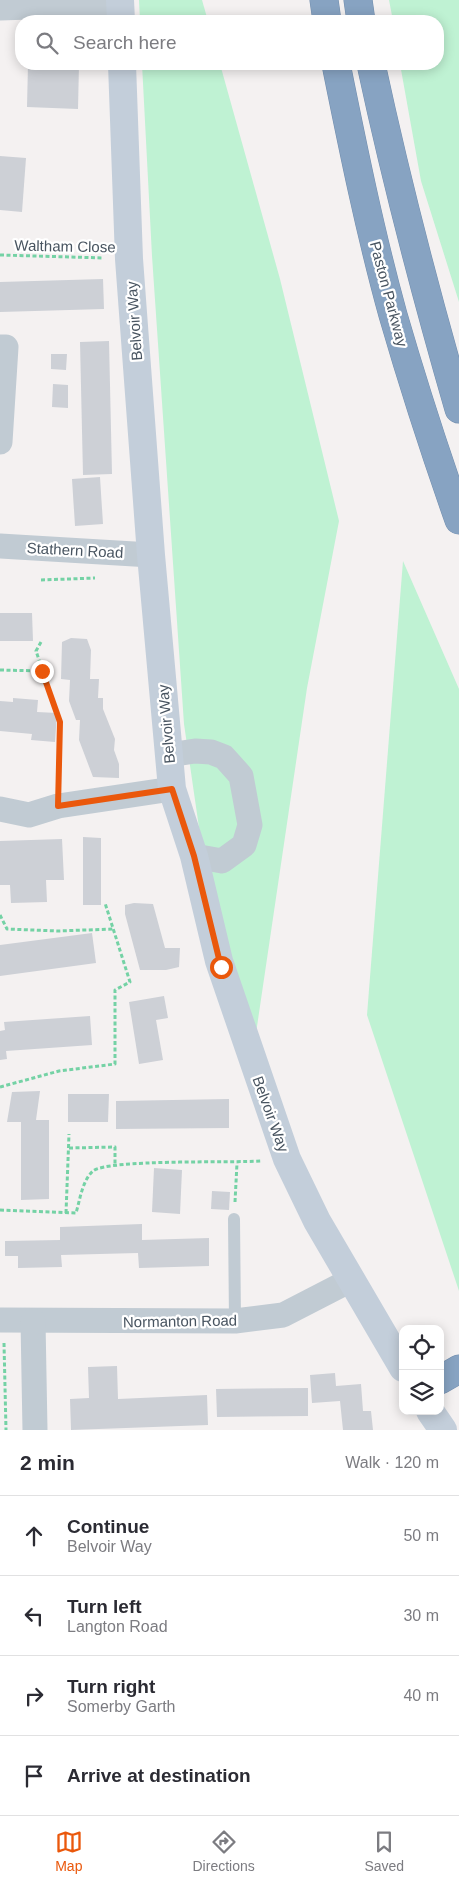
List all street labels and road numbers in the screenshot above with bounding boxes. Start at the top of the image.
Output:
street label: Waltham Close [14,237,116,255]
street label: Paston Parkway [367,239,411,349]
street label: Belvoir Way [123,280,145,361]
street label: Stathern Road [26,539,124,561]
street label: Belvoir Way [154,683,178,764]
street label: Belvoir Way [249,1074,293,1155]
street label: Normanton Road [123,1312,237,1330]

